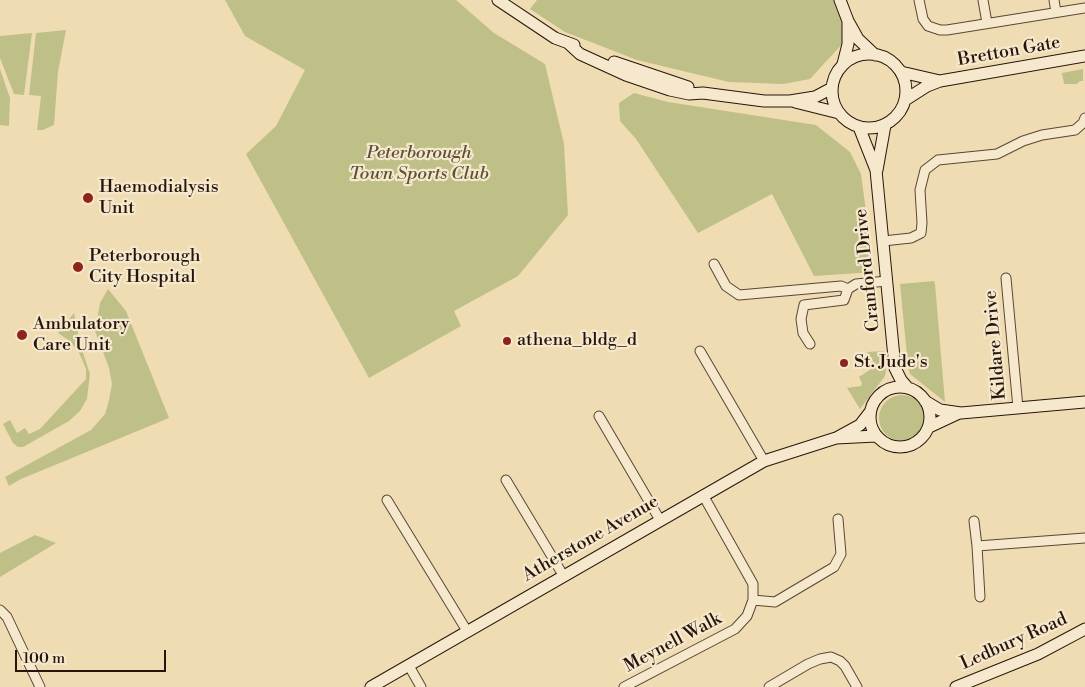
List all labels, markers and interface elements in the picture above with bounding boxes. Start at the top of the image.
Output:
street label: Bretton Gate [956,32,1062,72]
park label: Peterborough Town Sports Club [349,143,489,186]
place label: Haemodialysis Unit [99,177,219,220]
marker: Haemodialysis Unit [81,191,95,205]
street label: Cranford Drive [851,207,885,333]
place label: Peterborough City Hospital [89,246,201,288]
marker: Peterborough City Hospital [71,260,85,274]
street label: Kildare Drive [980,289,1012,401]
place label: Ambulatory Care Unit [33,314,130,356]
marker: Ambulatory Care Unit [15,328,29,342]
place label: athena_bldg_d [517,330,637,352]
marker: athena_bldg_d [501,335,513,347]
place label: St. Jude's [854,352,928,374]
marker: St. Jude's [838,357,850,369]
street label: Atherstone Avenue [519,491,663,587]
street label: Meynell Walk [621,608,725,678]
street label: Ledbury Road [957,609,1071,675]
scale bar [18,640,169,672]
text: 100 m [23,649,65,668]

